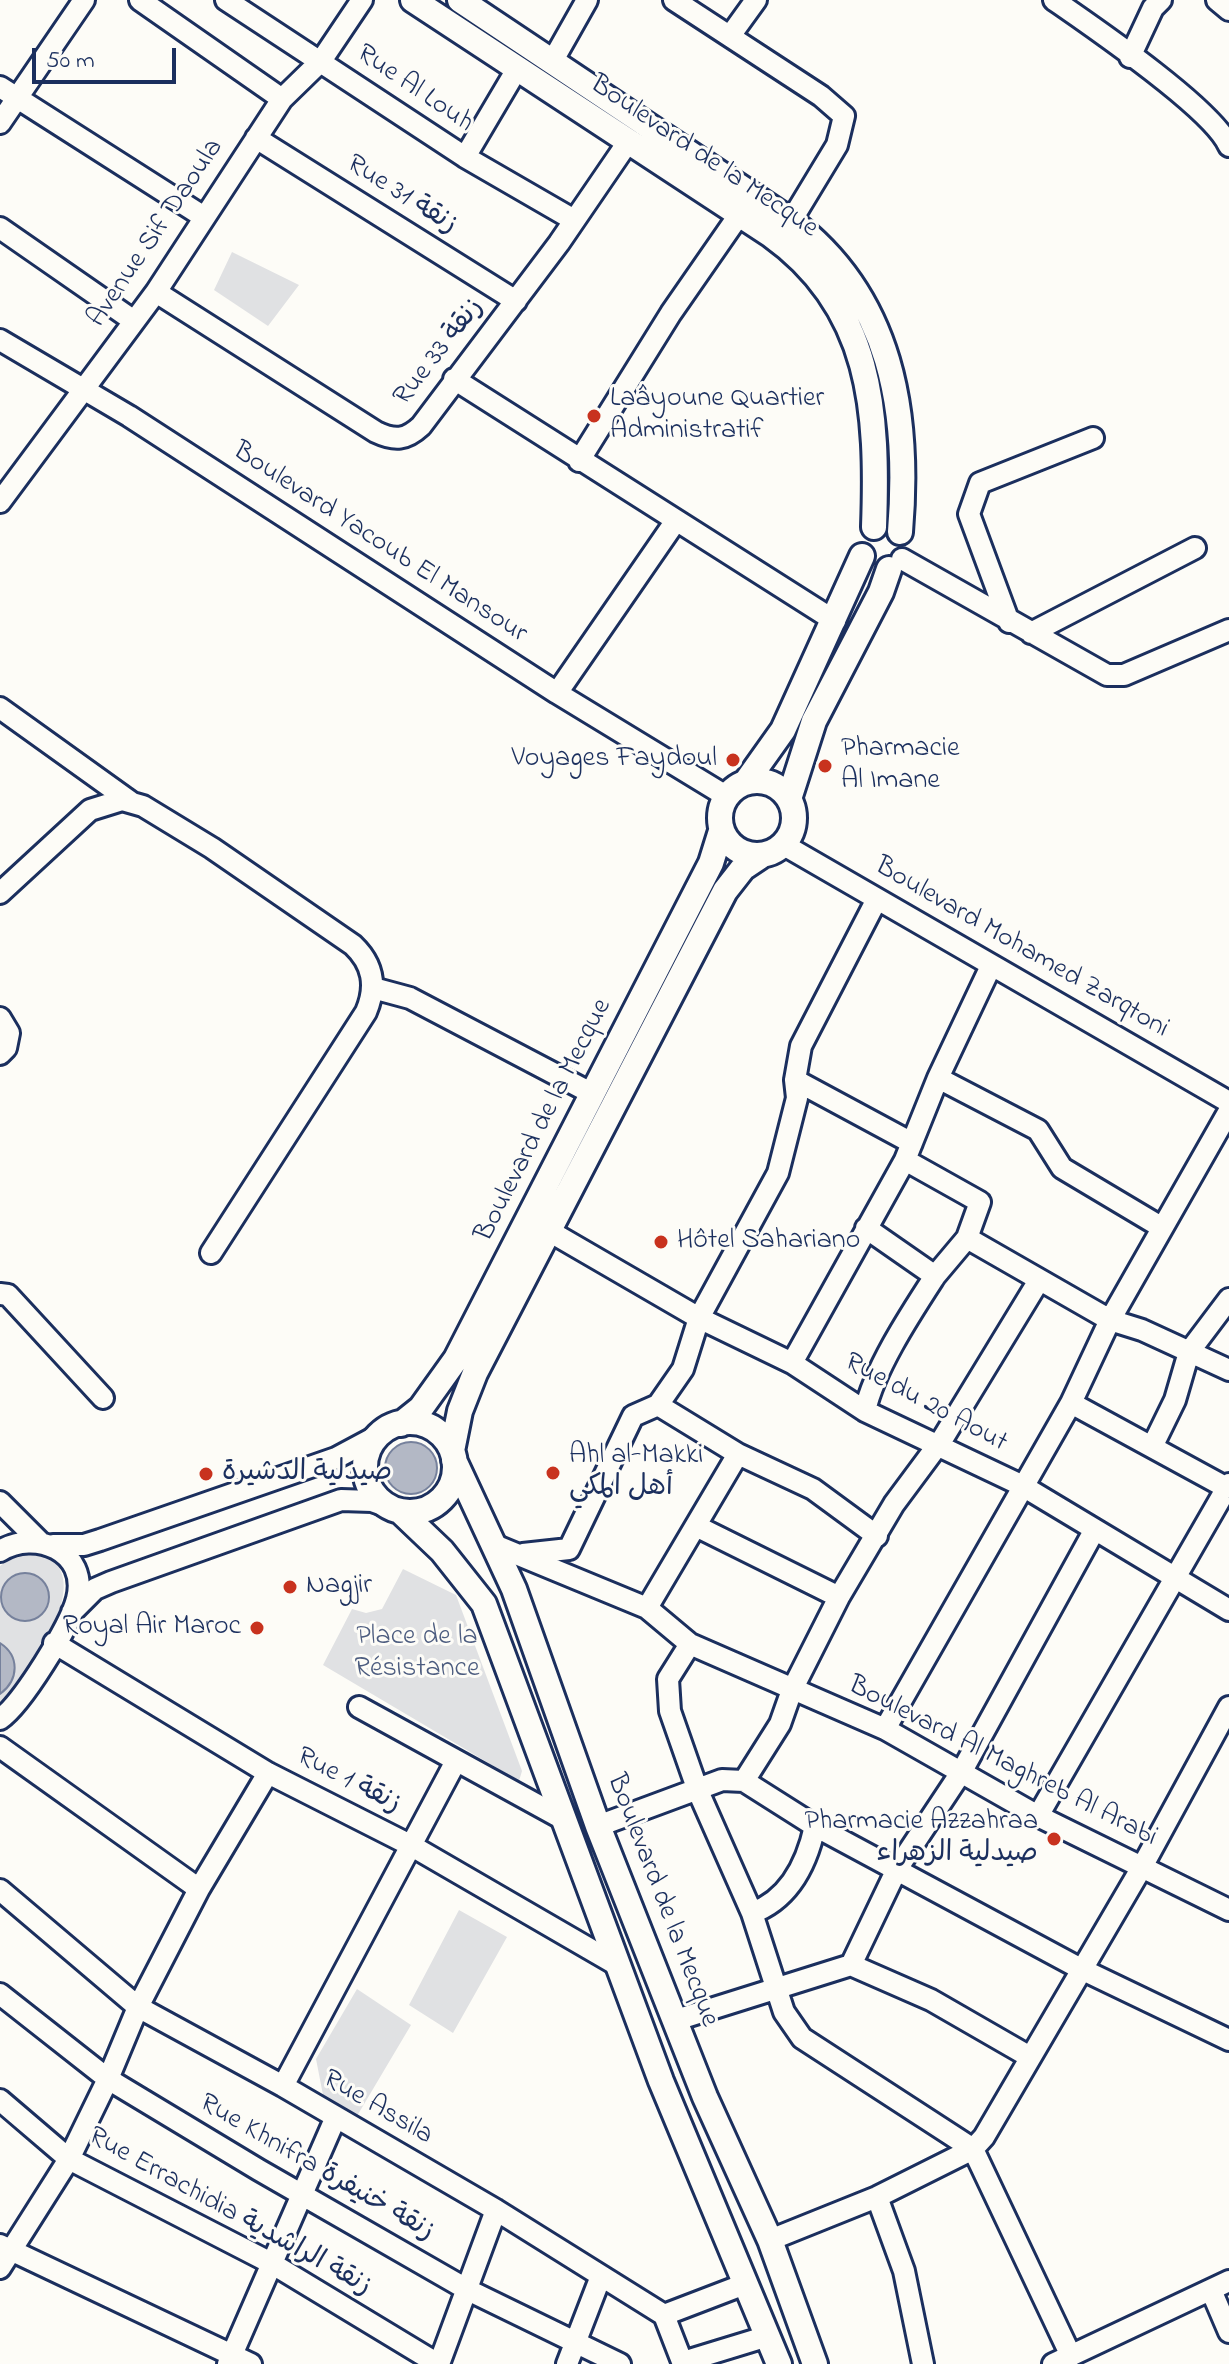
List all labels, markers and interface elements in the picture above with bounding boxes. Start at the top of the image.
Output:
scale bar [36,32,180,82]
street label: Rue Al Louh [349,39,479,141]
text: 50 m [46,44,95,79]
street label: Boulevard de la Mecque [582,69,824,247]
street label: Avenue Sif Daoula [82,134,232,334]
street label: Rue 31 زنقة [339,149,463,243]
street label: Rue 33 زنقة [388,293,492,413]
place label: Laâyoune Quartier Administratif [610,383,824,449]
marker: Laâyoune Quartier Administratif [585,407,603,425]
street label: Boulevard Yacoub El Mansour [225,436,533,652]
place label: Pharmacie Al Imane [841,733,959,799]
place label: Voyages Faydoul [512,743,717,777]
marker: Voyages Faydoul [724,751,742,769]
marker: Pharmacie Al Imane [816,757,834,775]
street label: Boulevard Mohamed Zarqtoni [868,851,1174,1047]
street label: Boulevard de la Mecque [469,994,621,1248]
place label: Hôtel Sahariano [677,1225,860,1259]
marker: Hôtel Sahariano [652,1233,670,1251]
street label: Rue du 20 Aout [838,1347,1012,1461]
place label: Ahl al-Makki أهل المكي [569,1440,703,1506]
place label: صيدلية الدشيرة [222,1457,392,1491]
marker: Ahl al-Makki أهل المكي [544,1464,562,1482]
marker: صيدلية الدشيرة [197,1465,215,1483]
place label: Nagjir [306,1570,372,1604]
marker: Nagjir [281,1578,299,1596]
place label: Royal Air Maroc [63,1611,241,1645]
marker: Royal Air Maroc [248,1619,266,1637]
park label: Place de la Résistance [355,1621,479,1687]
street label: Boulevard Al Maghreb Al Arabi [842,1670,1162,1856]
street label: Rue 1 زنقة [290,1741,406,1823]
street label: Boulevard de la Mecque [597,1770,725,2032]
place label: Pharmacie Azzahraa صيدلية الزهراء [804,1806,1038,1872]
marker: Pharmacie Azzahraa صيدلية الزهراء [1045,1830,1063,1848]
street label: Rue Assila [316,2064,438,2154]
street label: Rue Khnifra زنقة خنيفرة [192,2088,440,2250]
street label: Rue Errachidia زنقة الراشدية [81,2121,377,2305]

